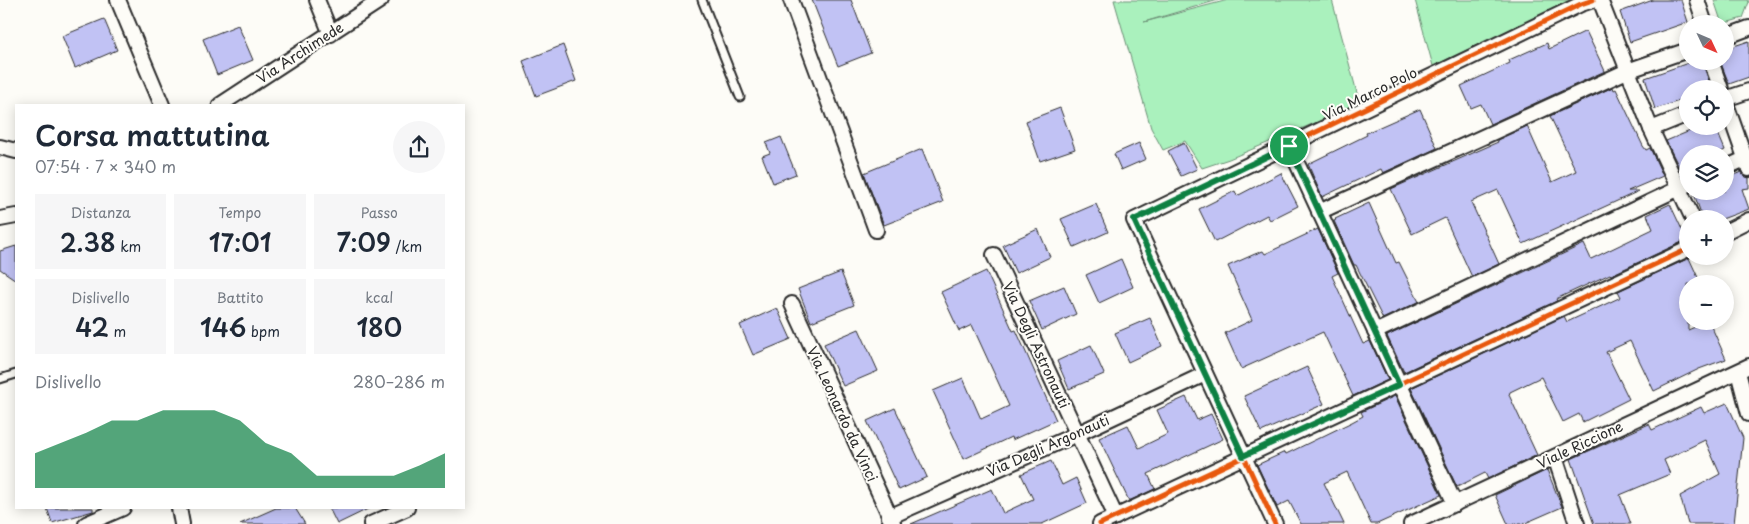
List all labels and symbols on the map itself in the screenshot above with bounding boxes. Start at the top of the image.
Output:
north arrow [1679,15,1734,70]
street label: Via Archimede [252,16,348,89]
street label: Via Marco Polo [1319,62,1421,126]
pin [1268,125,1310,167]
street label: Via Degli Astronauti [998,278,1075,412]
street label: Via Leonardo da Vinci [802,343,883,485]
street label: Via Degli Argonauti [983,409,1113,482]
street label: Viale Riccione [1533,415,1626,474]

